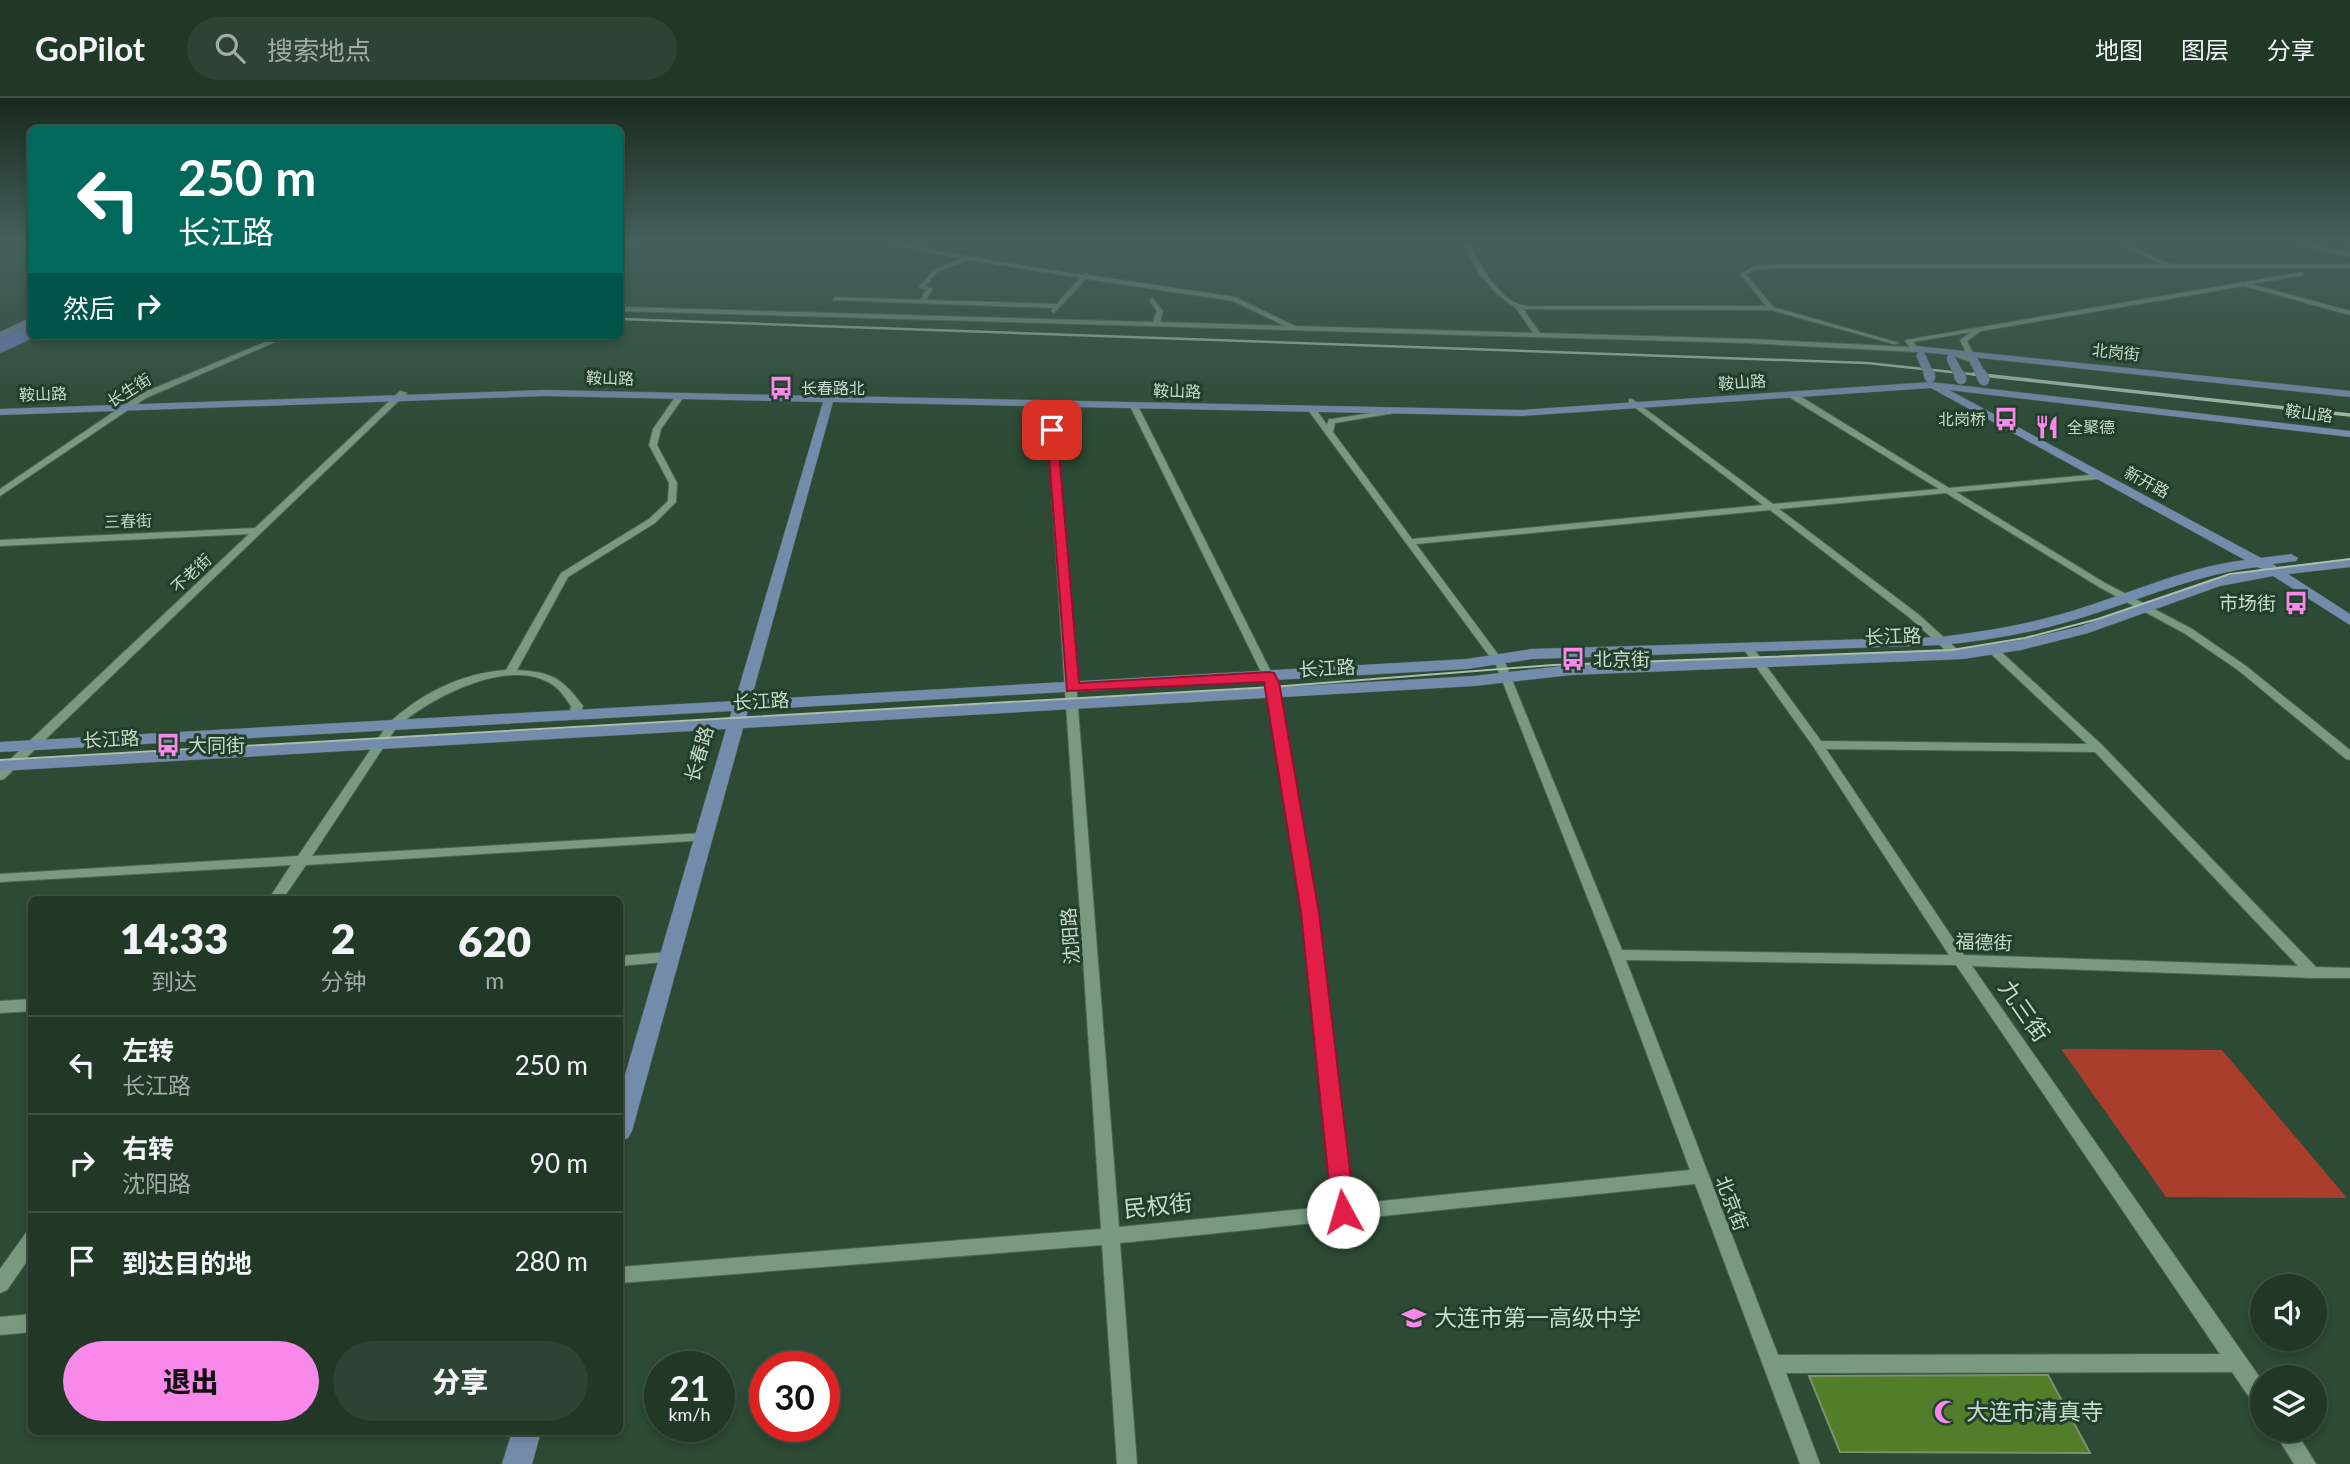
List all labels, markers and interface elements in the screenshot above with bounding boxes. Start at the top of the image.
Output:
search box [187,17,677,80]
text: GoPilot [35,28,145,68]
icon: search [211,29,249,67]
text: 搜索地点 [267,34,371,66]
text: 地图 [2095,35,2143,64]
text: 图层 [2181,35,2229,64]
text: 分享 [2267,35,2315,64]
text: 250 m [178,148,316,206]
icon: left [63,154,154,245]
text: 长江路 [178,212,274,251]
icon: right [129,287,167,325]
text: 然后 [63,292,115,324]
street label: 北岗街 [2091,340,2141,363]
street label: 鞍山路 [586,368,634,387]
street label: 长生街 [103,369,154,410]
street label: 鞍山路 [1717,370,1767,393]
bus stop icon: 长春路北 [767,374,795,402]
place label: 长春路北 [801,378,865,397]
street label: 鞍山路 [1153,381,1201,400]
street label: 鞍山路 [19,383,67,404]
pin [1022,400,1082,460]
street label: 鞍山路 [2284,400,2334,425]
bus stop icon: 北岗桥 [1992,405,2020,433]
place label: 北岗桥 [1938,409,1986,428]
icon: arrive [1033,411,1071,449]
restaurant icon: 全聚德 [2033,413,2061,441]
place label: 全聚德 [2067,417,2115,436]
street label: 新开路 [2122,462,2173,501]
street label: 三春街 [104,510,152,531]
street label: 不老街 [167,549,215,596]
bus stop icon: 市场街 [2282,589,2310,617]
place label: 市场街 [2219,591,2276,614]
street label: 长江路 [1864,623,1922,648]
bus stop icon: 北京街 [1559,645,1587,673]
place label: 北京街 [1593,647,1650,670]
street label: 长江路 [1298,655,1356,680]
street label: 长江路 [732,688,790,713]
street label: 长春路 [680,723,717,784]
street label: 长江路 [82,726,140,751]
bus stop icon: 大同街 [154,731,182,759]
place label: 大同街 [188,733,245,756]
street label: 沈阳路 [1056,907,1083,965]
text: 14:33 [120,913,228,963]
text: 2 [331,913,355,963]
text: 620 [458,916,531,966]
street label: 福德街 [1955,929,2013,954]
text: m [485,966,504,994]
text: 到达 [151,967,197,995]
text: 分钟 [320,967,366,995]
street label: 九三街 [1994,974,2056,1047]
text: 左转 [122,1034,174,1066]
icon: left [63,1046,101,1084]
text: 250 m [515,1049,588,1081]
text: 长江路 [122,1071,191,1099]
text: 右转 [122,1132,174,1164]
icon: right [63,1144,101,1182]
text: 90 m [530,1147,588,1179]
text: 沈阳路 [122,1169,191,1197]
street label: 北京街 [1712,1172,1753,1234]
position arrow [1306,1175,1380,1249]
street label: 民权街 [1122,1187,1194,1223]
icon: arrive [63,1242,101,1280]
text: 280 m [515,1245,588,1277]
text: 到达目的地 [122,1247,252,1279]
map controls [2250,1274,2327,1442]
button: sound [2250,1274,2327,1351]
place label: 大连市第一高级中学 [1434,1303,1641,1331]
school or university icon: 大连市第一高级中学 [1400,1304,1428,1332]
button: 退出 [63,1341,319,1421]
button: 分享 [333,1341,588,1421]
speed limit sign: 30 [749,1351,840,1442]
button: layers [2250,1365,2327,1442]
text: 21 [669,1366,710,1408]
place label: 大连市清真寺 [1966,1397,2104,1425]
mosque icon: 大连市清真寺 [1932,1398,1960,1426]
text: km/h [668,1403,711,1425]

